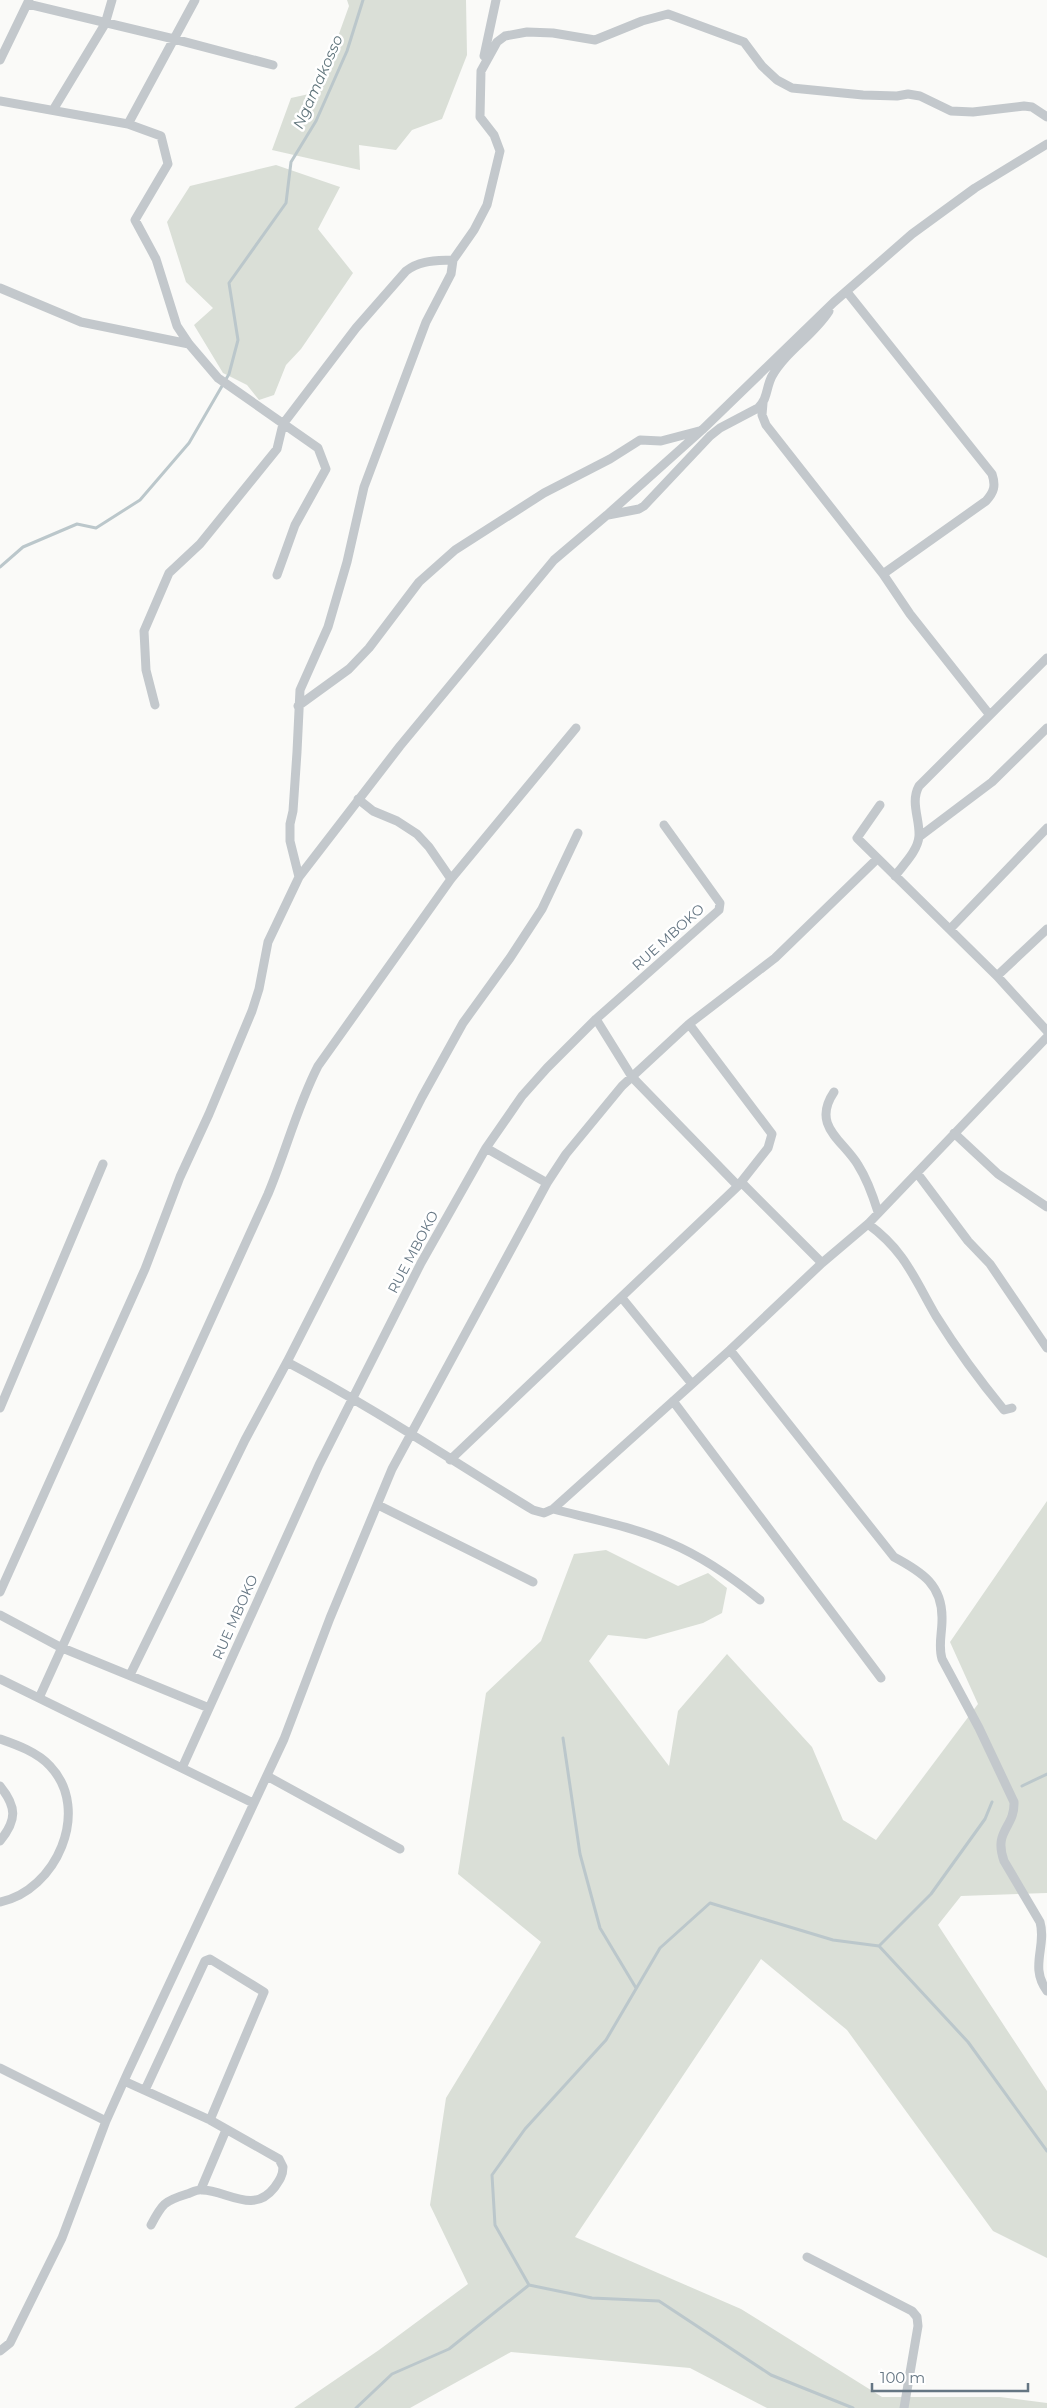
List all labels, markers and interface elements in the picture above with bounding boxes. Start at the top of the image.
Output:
water label: Ngamakosso [288,32,347,132]
street label: RUE MBOKO [628,900,708,974]
street label: RUE MBOKO [384,1207,442,1296]
street label: RUE MBOKO [208,1572,262,1662]
scale bar [872,2360,1028,2392]
text: 100 m [880,2368,925,2387]

